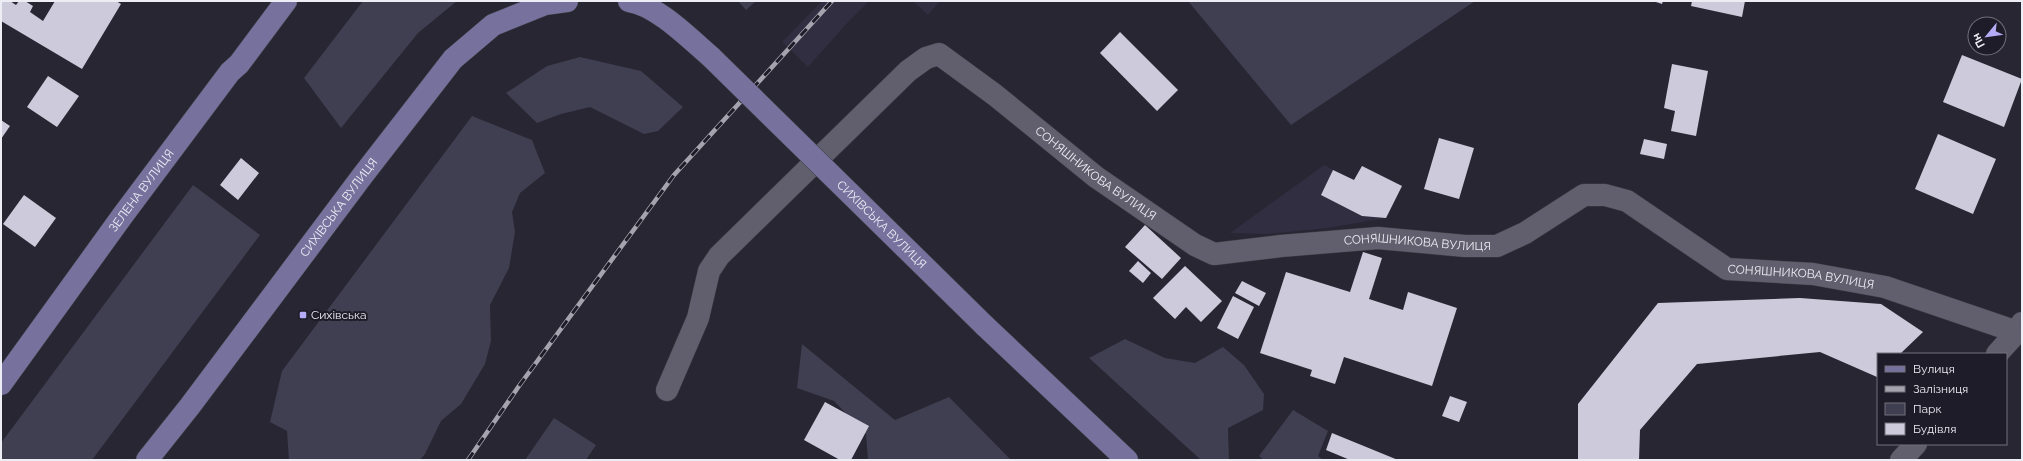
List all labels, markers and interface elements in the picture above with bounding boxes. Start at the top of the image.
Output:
north arrow [1967,16,2007,56]
text: Пн [1969,31,1988,50]
street label: СОНЯШНИКОВА ВУЛИЦЯ [1032,124,1159,223]
street label: ЗЕЛЕНА ВУЛИЦЯ [106,147,177,235]
street label: СИХІВСЬКА ВУЛИЦЯ [297,156,380,260]
street label: СИХІВСЬКА ВУЛИЦЯ [834,178,929,271]
street label: СОНЯШНИКОВА ВУЛИЦЯ [1343,231,1491,253]
street label: СОНЯШНИКОВА ВУЛИЦЯ [1727,262,1875,292]
place label: Сихівська [311,308,367,322]
marker: Сихівська [298,310,308,320]
legend [1877,353,2007,445]
text: Вулиця [1913,362,1955,376]
text: Залізниця [1913,382,1968,396]
text: Парк [1913,402,1942,416]
text: Будівля [1913,422,1956,436]

